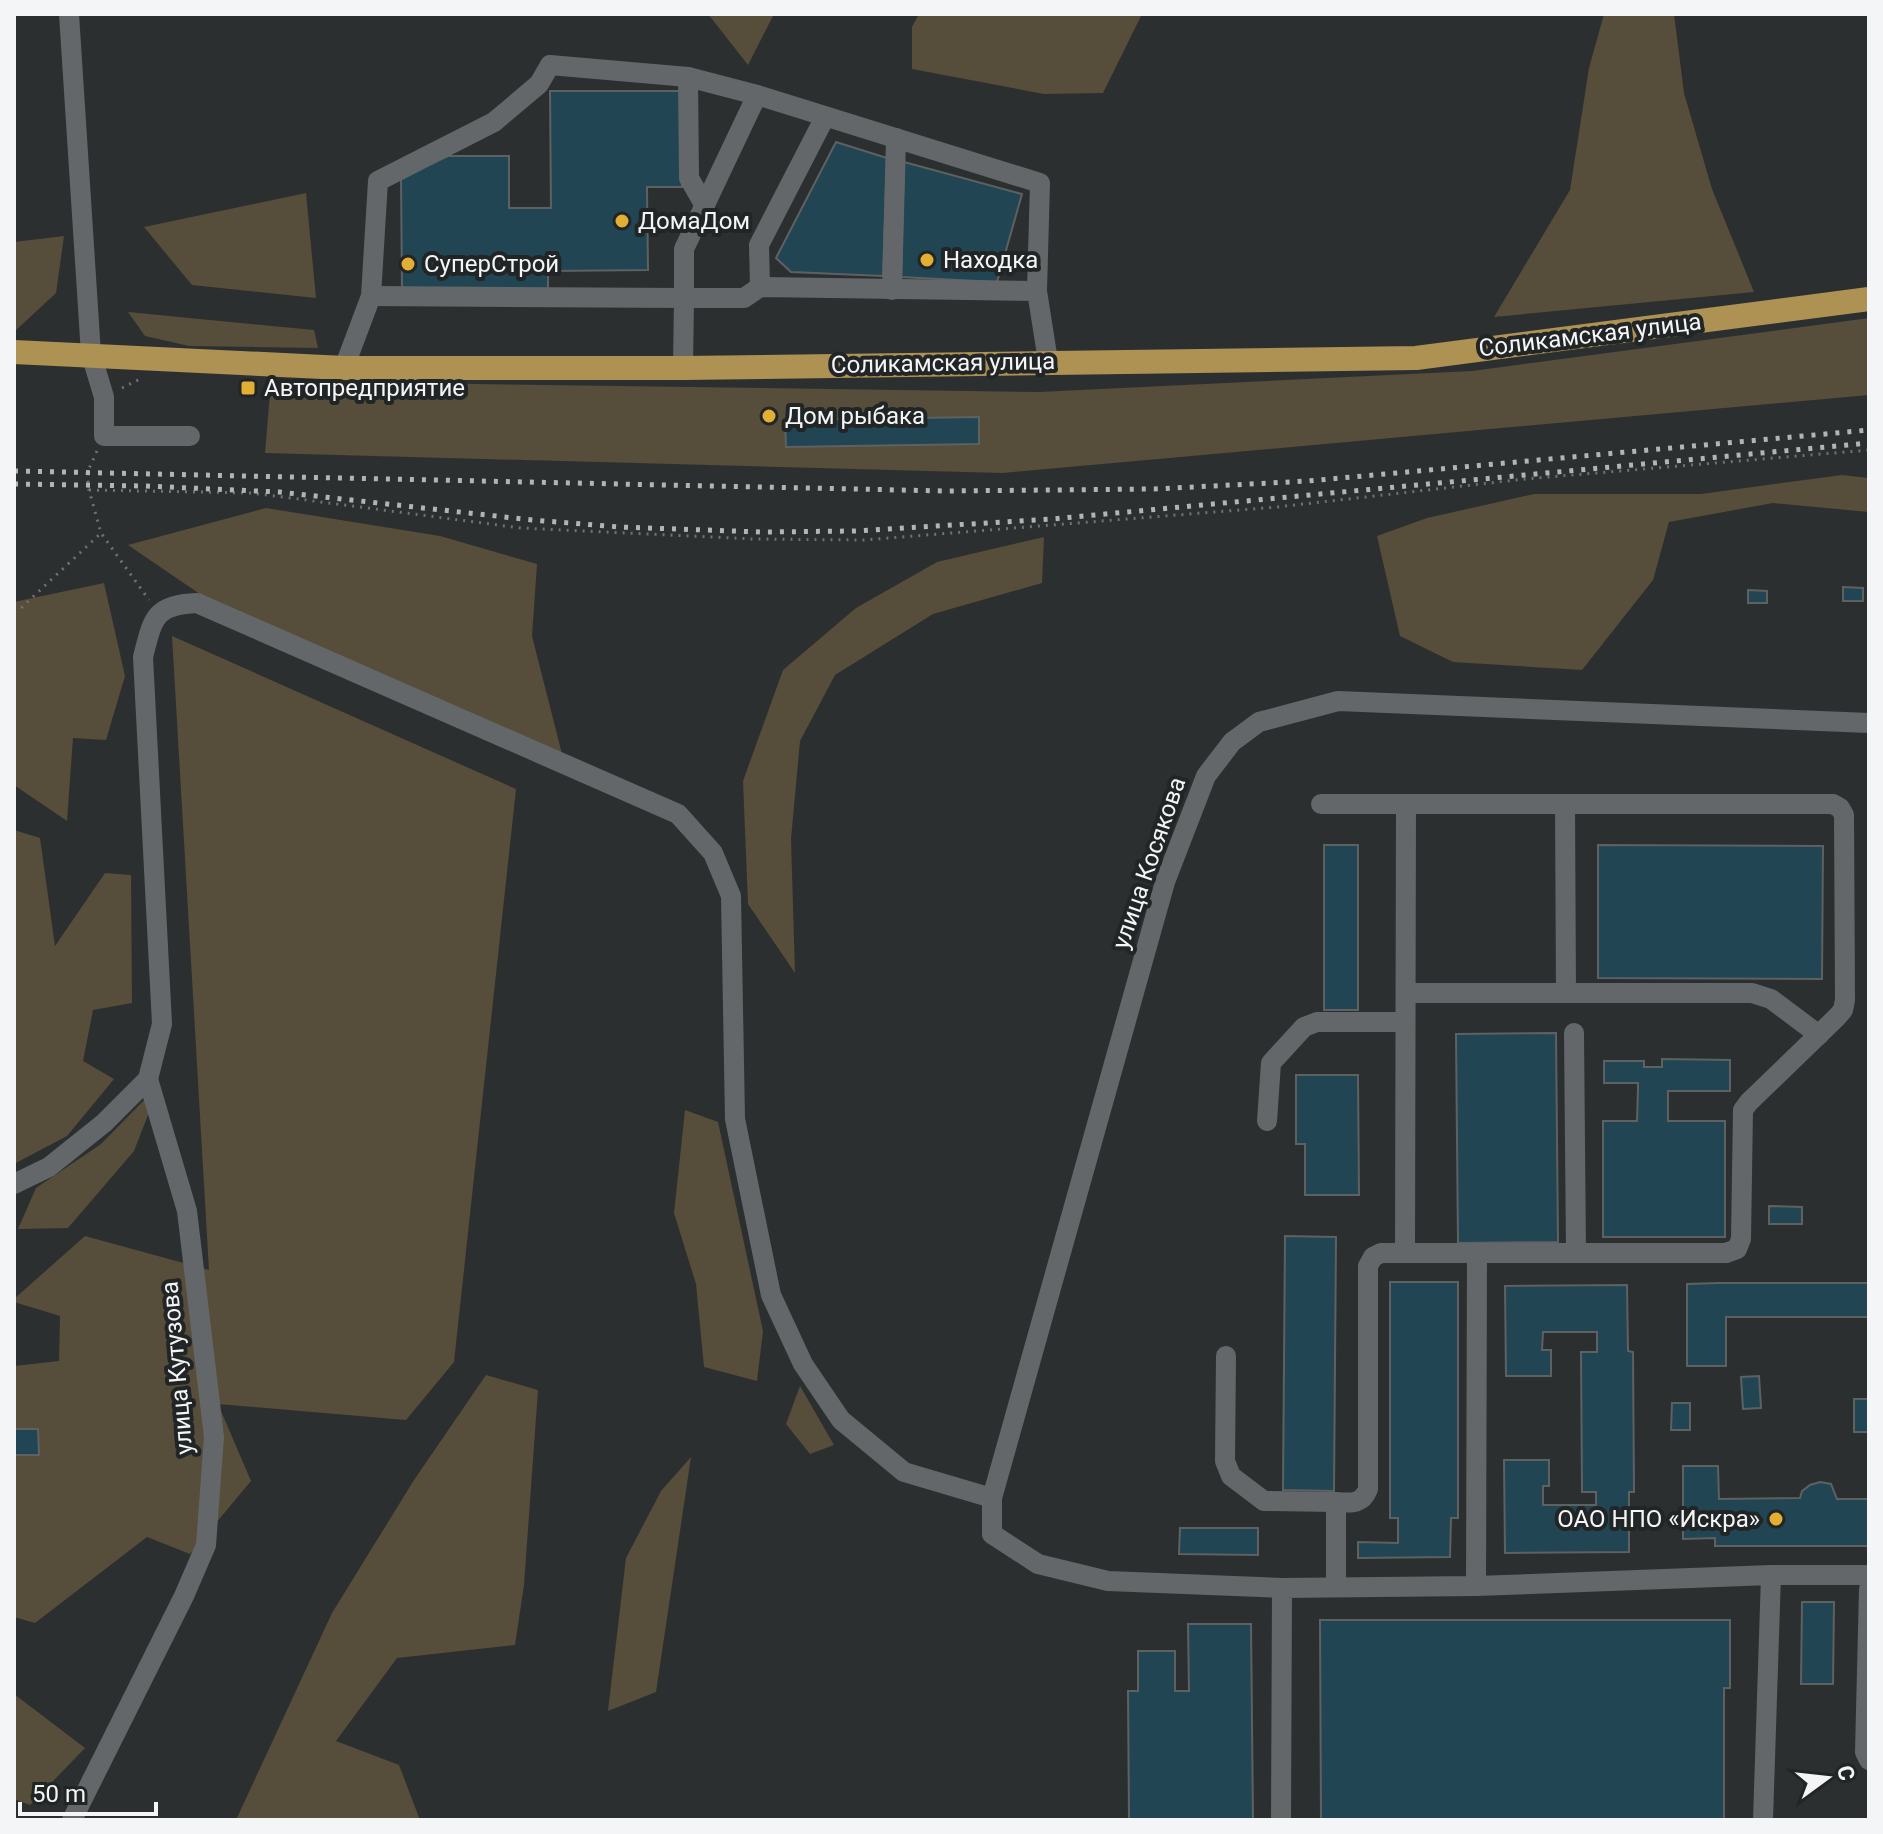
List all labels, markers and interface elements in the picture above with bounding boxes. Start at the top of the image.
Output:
place label: ДомаДом [638,207,750,235]
marker: ДомаДом [613,212,631,230]
place label: Находка [943,246,1038,274]
place label: СуперСтрой [424,250,559,278]
marker: Находка [918,251,936,269]
marker: СуперСтрой [399,255,417,273]
street label: Соликамская улица [1477,307,1703,363]
street label: Соликамская улица [831,347,1055,379]
place label: Автопредприятие [264,374,465,402]
marker: Автопредприятие [239,379,257,397]
place label: Дом рыбака [785,402,925,430]
marker: Дом рыбака [760,407,778,425]
street label: улица Косякова [1107,774,1191,952]
street label: улица Кутузова [155,1280,199,1456]
place label: ОАО НПО «Искра» [1557,1505,1760,1533]
marker: ОАО НПО «Искра» [1767,1510,1785,1528]
north arrow [1787,1738,1867,1818]
text: С [1832,1763,1860,1783]
scale bar [20,1766,156,1816]
text: 50 m [32,1780,86,1808]

